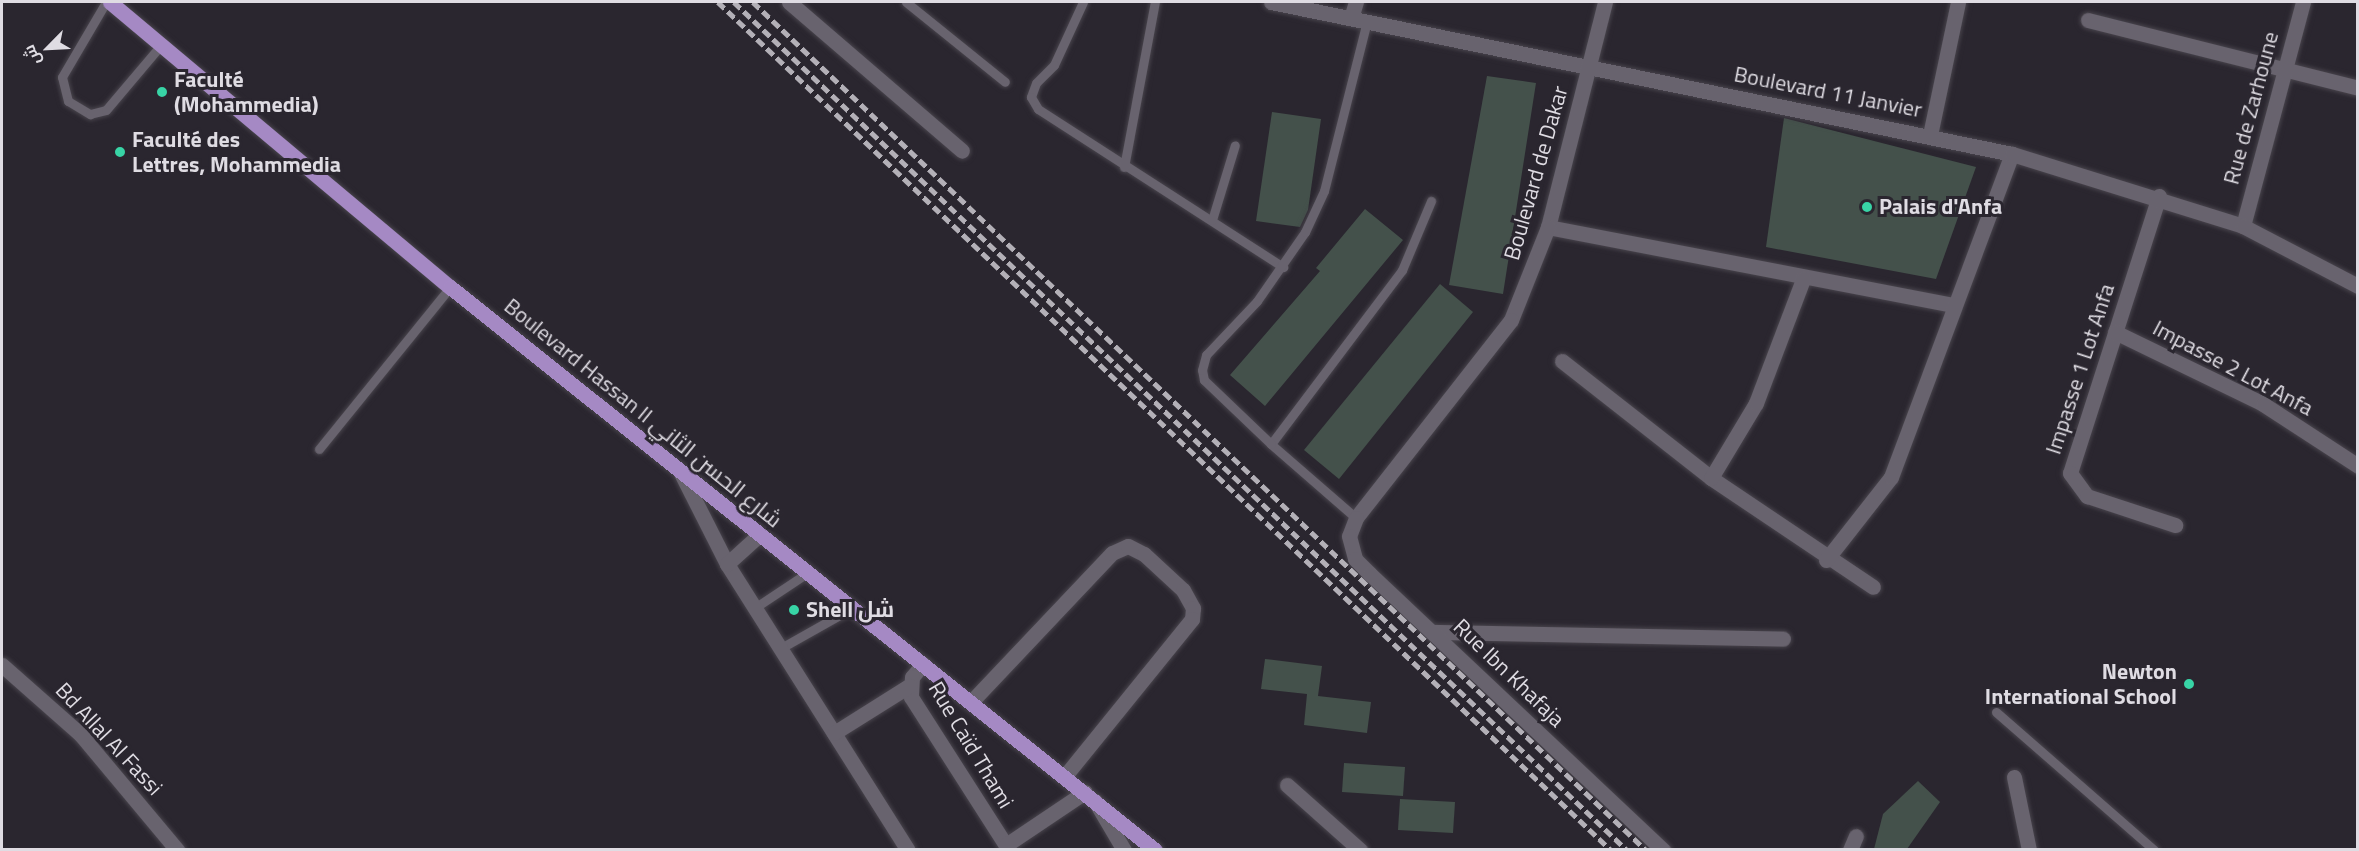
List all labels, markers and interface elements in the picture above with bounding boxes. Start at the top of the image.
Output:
north arrow [18,18,78,78]
street label: Rue de Zarhoune [2218,29,2284,187]
text: ش [16,41,47,70]
street label: Boulevard 11 Janvier [1732,61,1924,123]
place label: Faculté (Mohammedia) [174,66,319,118]
street label: Boulevard de Dakar [1499,83,1573,263]
marker: Faculté (Mohammedia) [155,85,169,99]
place label: Faculté des Lettres, Mohammedia [132,126,341,178]
marker: Faculté des Lettres, Mohammedia [113,145,127,159]
place label: Palais d'Anfa [1879,194,2002,220]
marker: Palais d'Anfa [1860,200,1874,214]
street label: Impasse 1 Lot Anfa [2040,280,2120,458]
street label: Boulevard Hassan II شارع الحسن الثاني [499,293,787,533]
street label: Impasse 2 Lot Anfa [2148,315,2318,421]
place label: Shell شل [806,597,894,623]
marker: Shell شل [787,603,801,617]
street label: Rue Ibn Khafaja [1448,613,1570,733]
place label: Newton International School [1985,658,2177,710]
street label: Bd Allal Al Fassi [50,677,168,801]
street label: Rue Caïd Thami [923,677,1019,813]
marker: Newton International School [2182,677,2196,691]

